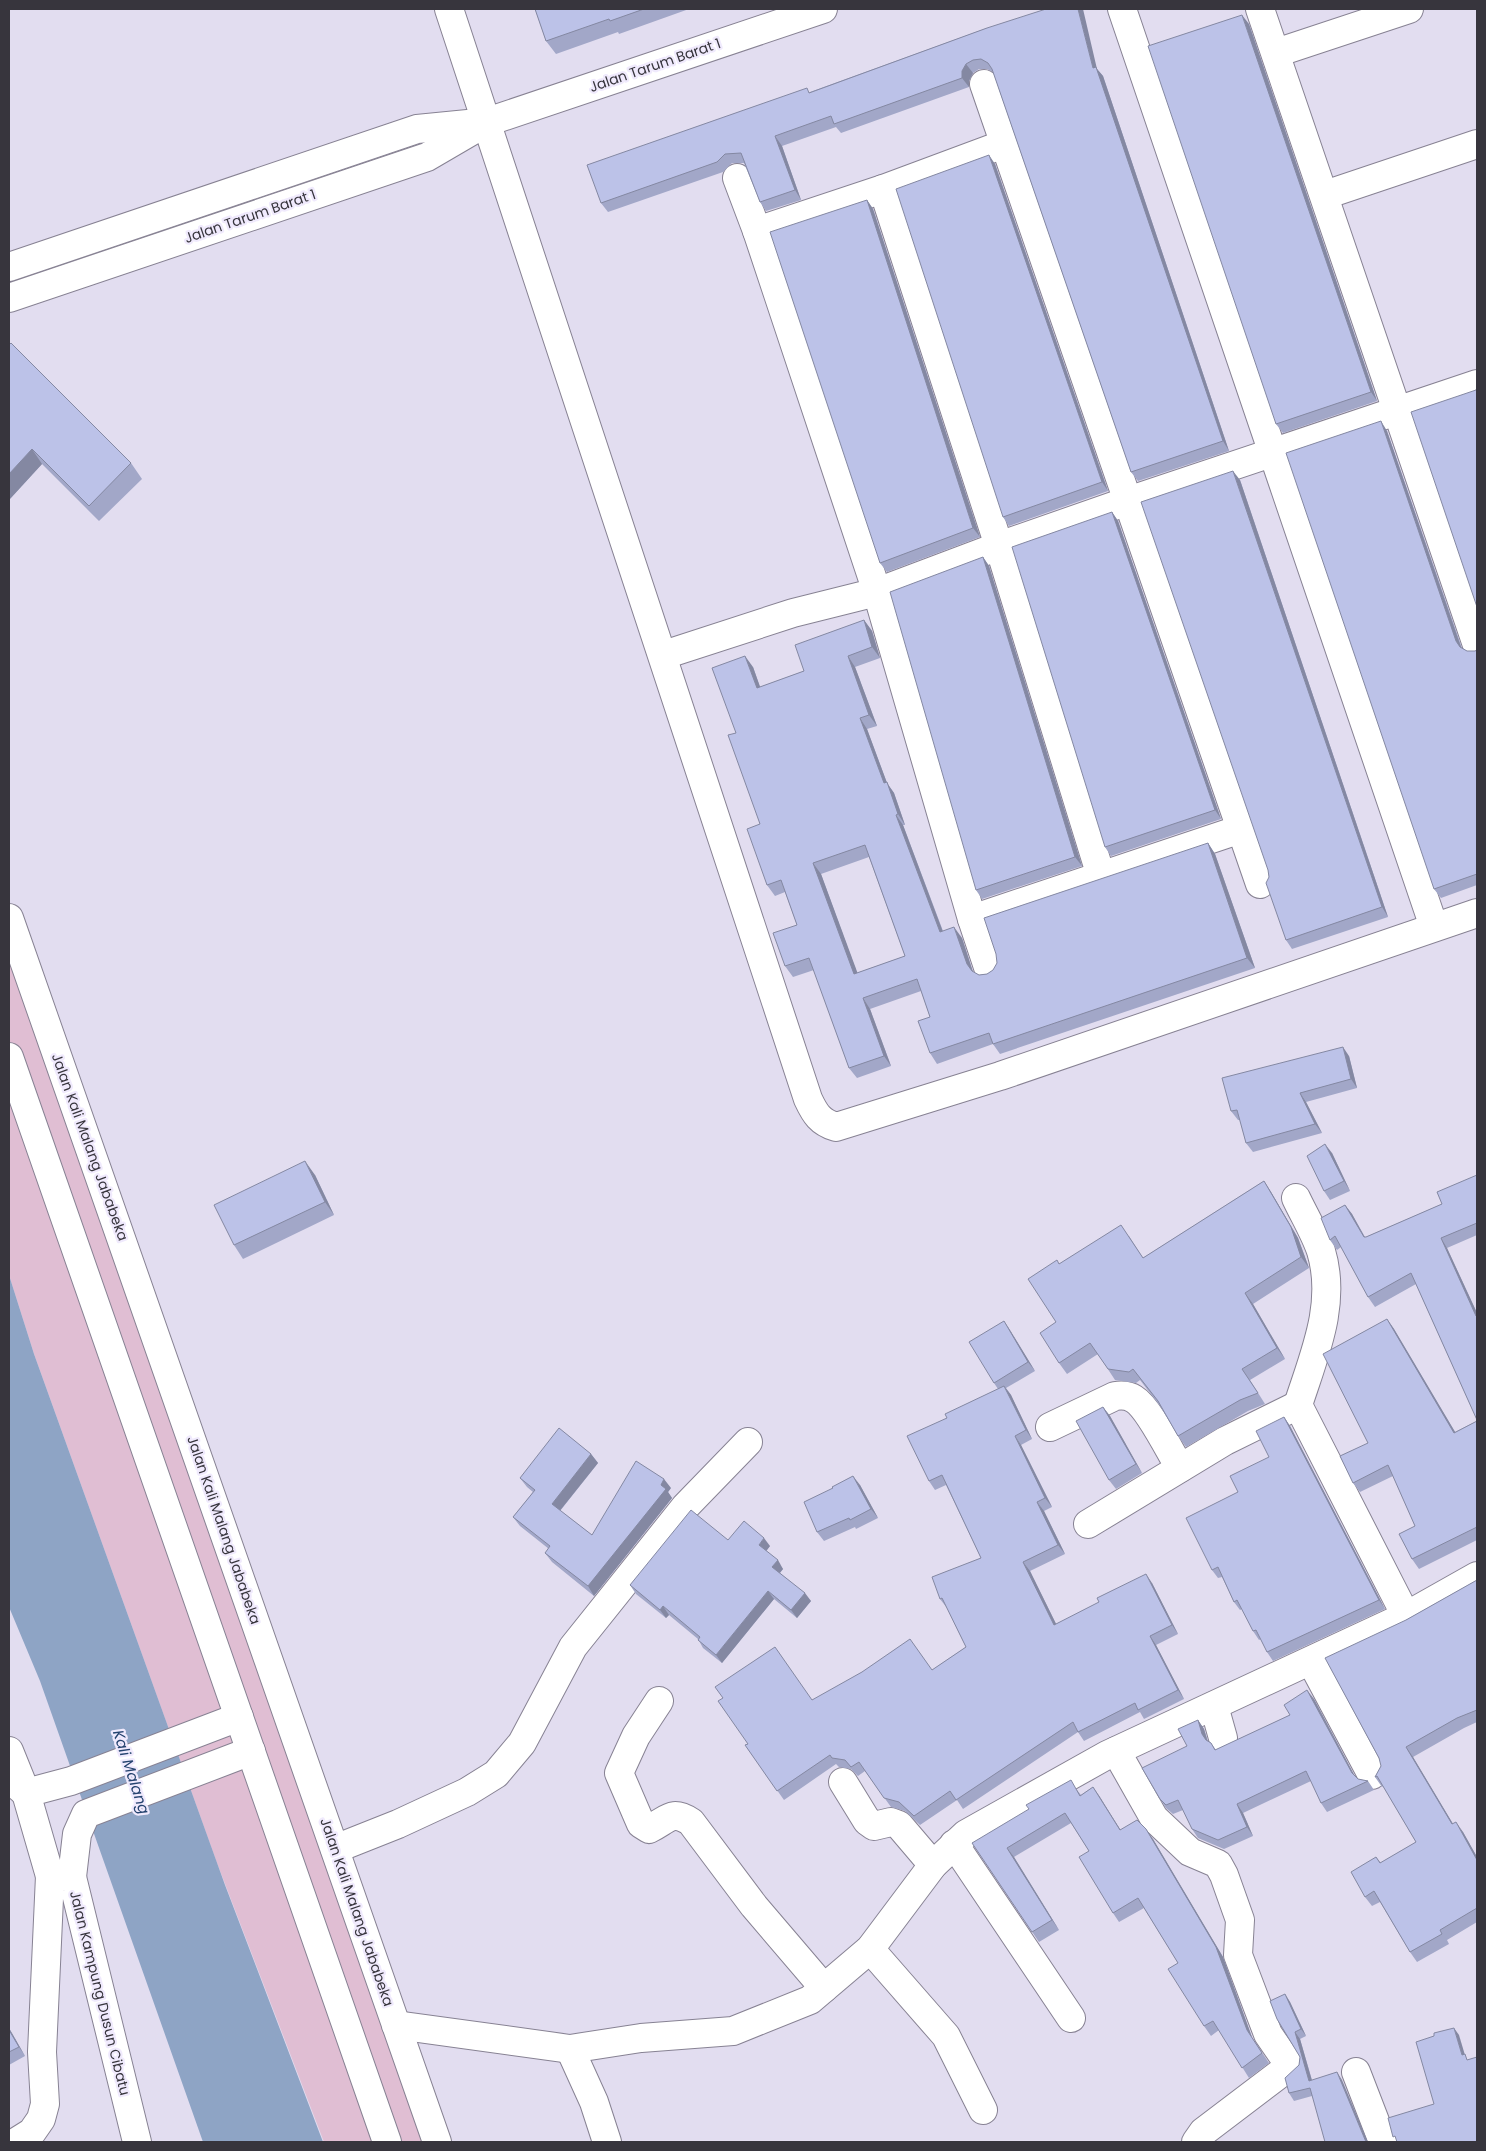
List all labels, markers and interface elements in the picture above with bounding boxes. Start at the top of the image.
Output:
street label: Jalan Tarum Barat 1 [587,33,723,97]
street label: Jalan Tarum Barat 1 [182,184,318,248]
street label: Jalan Kali Malang Jababeka [47,1050,133,1244]
street label: Jalan Kali Malang Jababeka [182,1433,266,1627]
water label: Kali Malang [108,1727,155,1817]
street label: Jalan Kali Malang Jababeka [315,1815,399,2009]
street label: Jalan Kampung Dusun Cibatu [65,1889,135,2097]

